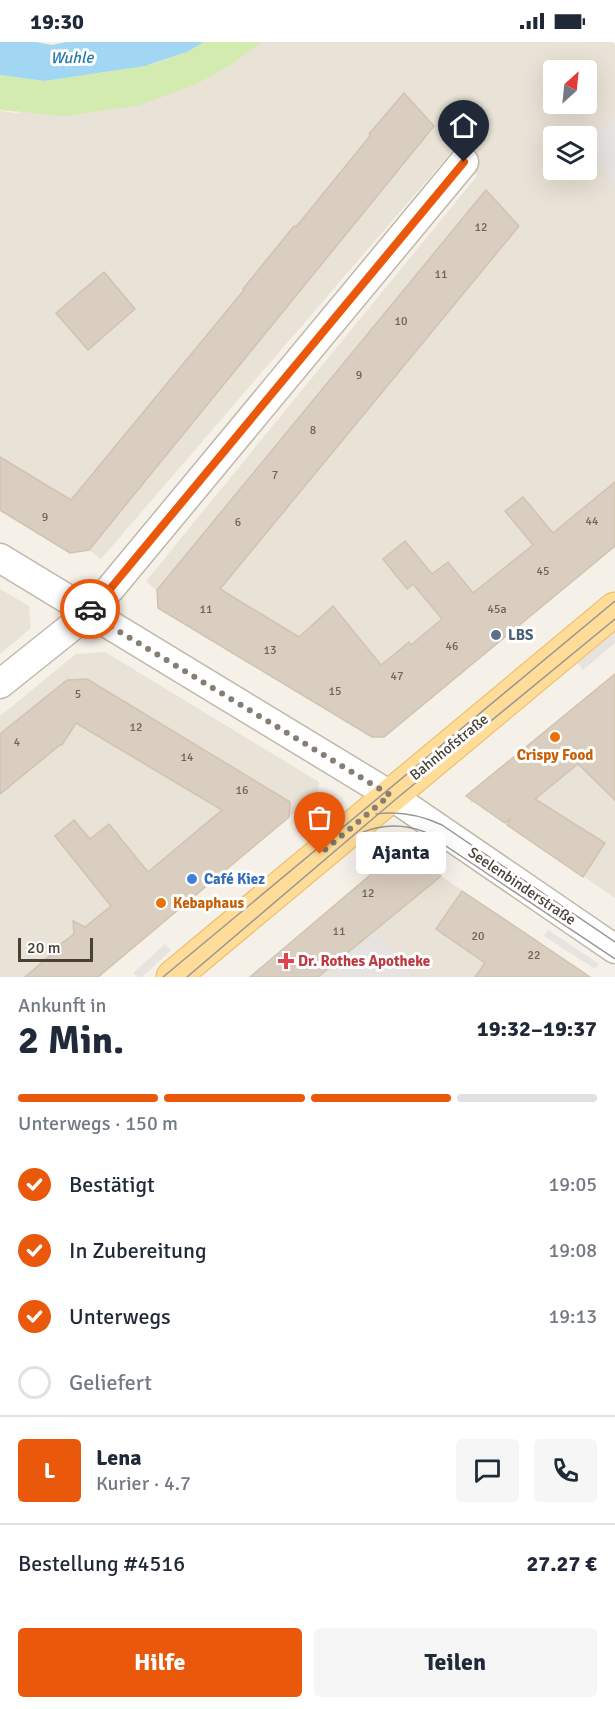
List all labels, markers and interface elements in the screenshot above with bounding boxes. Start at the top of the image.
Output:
text: 19:30 [30,8,84,35]
water label: Wuhle [50,48,95,68]
north arrow [543,60,597,114]
map controls [543,60,597,180]
pin [438,100,489,162]
icon: home [447,109,480,142]
button: layers [543,126,597,180]
house number: 12 [475,220,487,235]
house number: 11 [435,267,447,282]
house number: 10 [395,314,407,329]
house number: 9 [356,368,362,383]
house number: 8 [310,423,316,438]
house number: 7 [272,468,278,483]
house number: 9 [42,510,48,525]
house number: 44 [586,514,599,529]
house number: 6 [235,515,241,530]
house number: 45 [537,564,549,579]
courier [60,579,120,639]
icon: car [74,593,107,626]
house number: 11 [200,602,212,617]
house number: 45a [487,602,507,617]
place label: LBS [508,626,533,644]
marker: LBS [489,628,503,642]
house number: 46 [446,639,458,654]
house number: 13 [264,643,276,658]
house number: 47 [391,669,403,684]
house number: 15 [329,684,341,699]
house number: 5 [75,687,81,702]
street label: Bahnhofstraße [406,710,492,784]
house number: 12 [130,720,142,735]
marker: Crispy Food [548,730,562,744]
house number: 4 [14,735,21,750]
place label: Crispy Food [517,746,593,764]
house number: 14 [181,750,194,765]
house number: 16 [236,783,248,798]
pin [294,792,345,854]
icon: bag [303,801,336,834]
callout: Ajanta [356,833,446,875]
text: Ajanta [372,840,430,865]
street label: Seelenbinderstraße [465,843,579,929]
place label: Café Kiez [204,870,265,888]
marker: Café Kiez [185,872,199,886]
house number: 12 [362,886,374,901]
place label: Kebaphaus [173,894,244,912]
marker: Kebaphaus [154,896,168,910]
house number: 11 [333,924,345,939]
house number: 20 [472,929,484,944]
scale bar [18,935,93,962]
text: 20 m [27,938,61,958]
house number: 22 [528,948,540,963]
place label: Dr. Rothes Apotheke [298,952,430,970]
marker: Dr. Rothes Apotheke [279,954,293,968]
text: Ankunft in [18,993,106,1018]
text: 19:32–19:37 [477,1015,597,1042]
text: 2 Min. [18,1016,124,1064]
text: Unterwegs · 150 m [18,1111,178,1136]
icon: check [18,1168,51,1201]
text: Bestätigt [69,1171,155,1198]
text: 19:05 [548,1172,597,1197]
icon: check [18,1234,51,1267]
text: In Zubereitung [69,1237,207,1264]
text: 19:08 [548,1238,597,1263]
icon: check [18,1300,51,1333]
text: Unterwegs [69,1303,171,1330]
text: 19:13 [548,1304,597,1329]
text: Geliefert [69,1369,152,1396]
button: chat [456,1439,519,1502]
button: phone [534,1439,597,1502]
text: Lena [96,1444,142,1471]
text: L [44,1457,55,1484]
text: Kurier · 4.7 [96,1471,191,1496]
text: Bestellung #4516 [18,1550,185,1577]
text: 27.27 € [526,1550,597,1577]
button: Hilfe [18,1628,302,1697]
button: Teilen [314,1628,597,1697]

